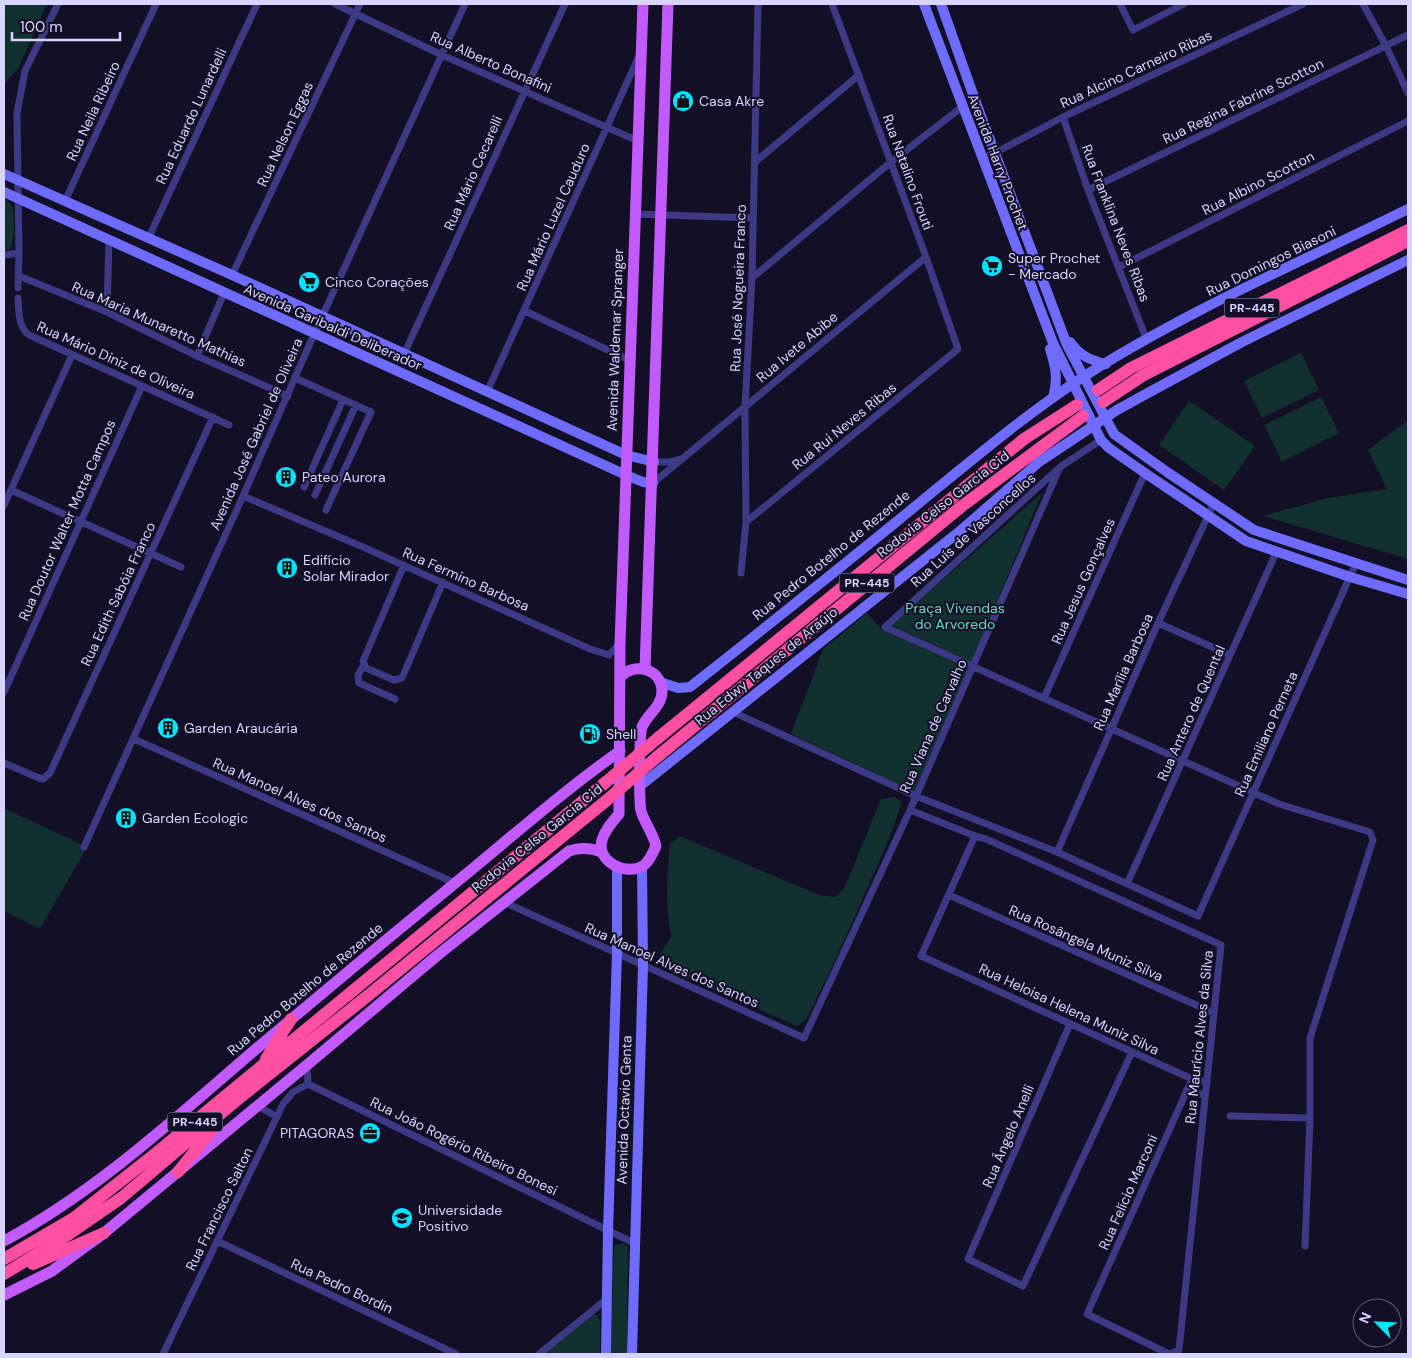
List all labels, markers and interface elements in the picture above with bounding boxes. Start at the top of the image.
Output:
scale bar [12,10,120,42]
text: 100 m [20,17,63,37]
street label: Rua Alcino Carneiro Ribas [1057,26,1215,112]
street label: Rua Alberto Bonafini [428,27,554,97]
street label: Rua Eduardo Lunardelli [152,45,230,187]
street label: Rua Regina Fabrine Scotton [1160,54,1326,148]
street label: Rua Neila Ribeiro [62,58,124,164]
street label: Rua Nelson Eggas [253,79,317,189]
shop icon: Casa Akre [671,89,695,113]
street label: Avenida Harry Prochet [964,91,1032,233]
place label: Casa Akre [699,92,764,110]
street label: Rua Natalino Frouti [879,112,937,232]
street label: Rua Mário Cecarelli [440,113,506,233]
street label: Rua Mário Luzel Cauduro [512,140,594,294]
street label: Rua Franklina Neves Ribas [1078,142,1154,304]
street label: Rua Albino Scotton [1199,147,1317,219]
street label: Rua José Nogueira Franco [726,204,750,372]
street label: Rua Domingos Biasoni [1203,222,1339,300]
street label: Avenida Waldemar Spranger [603,248,627,432]
place label: Super Prochet - Mercado [1008,249,1100,283]
supermarket icon: Super Prochet - Mercado [980,254,1004,278]
supermarket icon: Cinco Corações [297,270,321,294]
place label: Cinco Corações [325,273,429,291]
street label: Rua Maria Munaretto Mathias [69,277,249,371]
street label: Avenida Garibaldi Deliberador [241,280,425,374]
road number: PR-445 [1224,298,1280,318]
street label: Rua Ivete Abibe [753,308,841,386]
street label: Rua Mário Diniz de Oliveira [34,317,198,403]
street label: Avenida José Gabriel de Oliveira [205,335,307,533]
street label: Rua Rui Neves Ribas [788,378,900,474]
street label: Rua Doutor Walter Motta Campos [14,417,120,623]
street label: Rodovia Celso Garcia Cid [873,447,1013,561]
building icon: Pateo Aurora [274,465,298,489]
place label: Pateo Aurora [302,468,386,486]
street label: Rua Luís de Vasconcellos [907,469,1039,591]
street label: Rua Pedro Botelho de Rezende [749,486,913,624]
street label: Rua Jesus Gonçalves [1047,515,1119,647]
street label: Rua Edith Sabóia Franco [77,519,159,669]
street label: Rua Fermino Barbosa [400,543,532,615]
place label: Edifício Solar Mirador [303,551,389,585]
building icon: Edifício Solar Mirador [275,556,299,580]
road number: PR-445 [840,574,894,592]
park label: Praça Vivendas do Arvoredo [905,599,1005,633]
street label: Rua Edwy Taques de Araújo [691,603,841,729]
street label: Rua Marília Barbosa [1089,611,1157,733]
street label: Rua Antero de Quental [1153,642,1229,784]
street label: Rua Viana de Carvalho [895,656,971,796]
street label: Rua Emiliano Perneta [1230,669,1302,799]
building icon: Garden Araucária [156,716,180,740]
place label: Garden Araucária [184,719,298,737]
fuel station icon: Shell [578,722,602,746]
place label: Shell [606,725,636,743]
street label: Rua Manoel Alves dos Santos [210,753,390,847]
street label: Rodovia Celso Garcia Cid [468,780,606,896]
building icon: Garden Ecologic [114,806,138,830]
place label: Garden Ecologic [142,809,248,827]
street label: Rua Rosângela Muniz Silva [1006,901,1166,985]
street label: Rua Manoel Alves dos Santos [582,918,762,1012]
street label: Rua Pedro Botelho de Rezende [224,919,386,1059]
street label: Rua Maurício Alves da Silva [1181,949,1217,1125]
street label: Rua Heloisa Helena Muniz Silva [976,959,1162,1059]
street label: Avenida Octavio Genta [612,1035,636,1185]
street label: Rua Ângelo Anelli [978,1082,1038,1190]
street label: Rua João Rogério Ribeiro Bonesi [367,1093,561,1199]
road number: PR-445 [168,1112,222,1132]
office icon: PITAGORAS [358,1121,382,1145]
place label: PITAGORAS [280,1124,354,1142]
street label: Rua Felício Marconi [1094,1131,1162,1253]
street label: Rua Francisco Salton [181,1144,257,1274]
place label: Universidade Positivo [418,1201,502,1235]
school or university icon: Universidade Positivo [390,1206,414,1230]
street label: Rua Pedro Bordin [288,1254,396,1318]
north arrow [1352,1298,1402,1348]
text: N [1355,1309,1375,1326]

